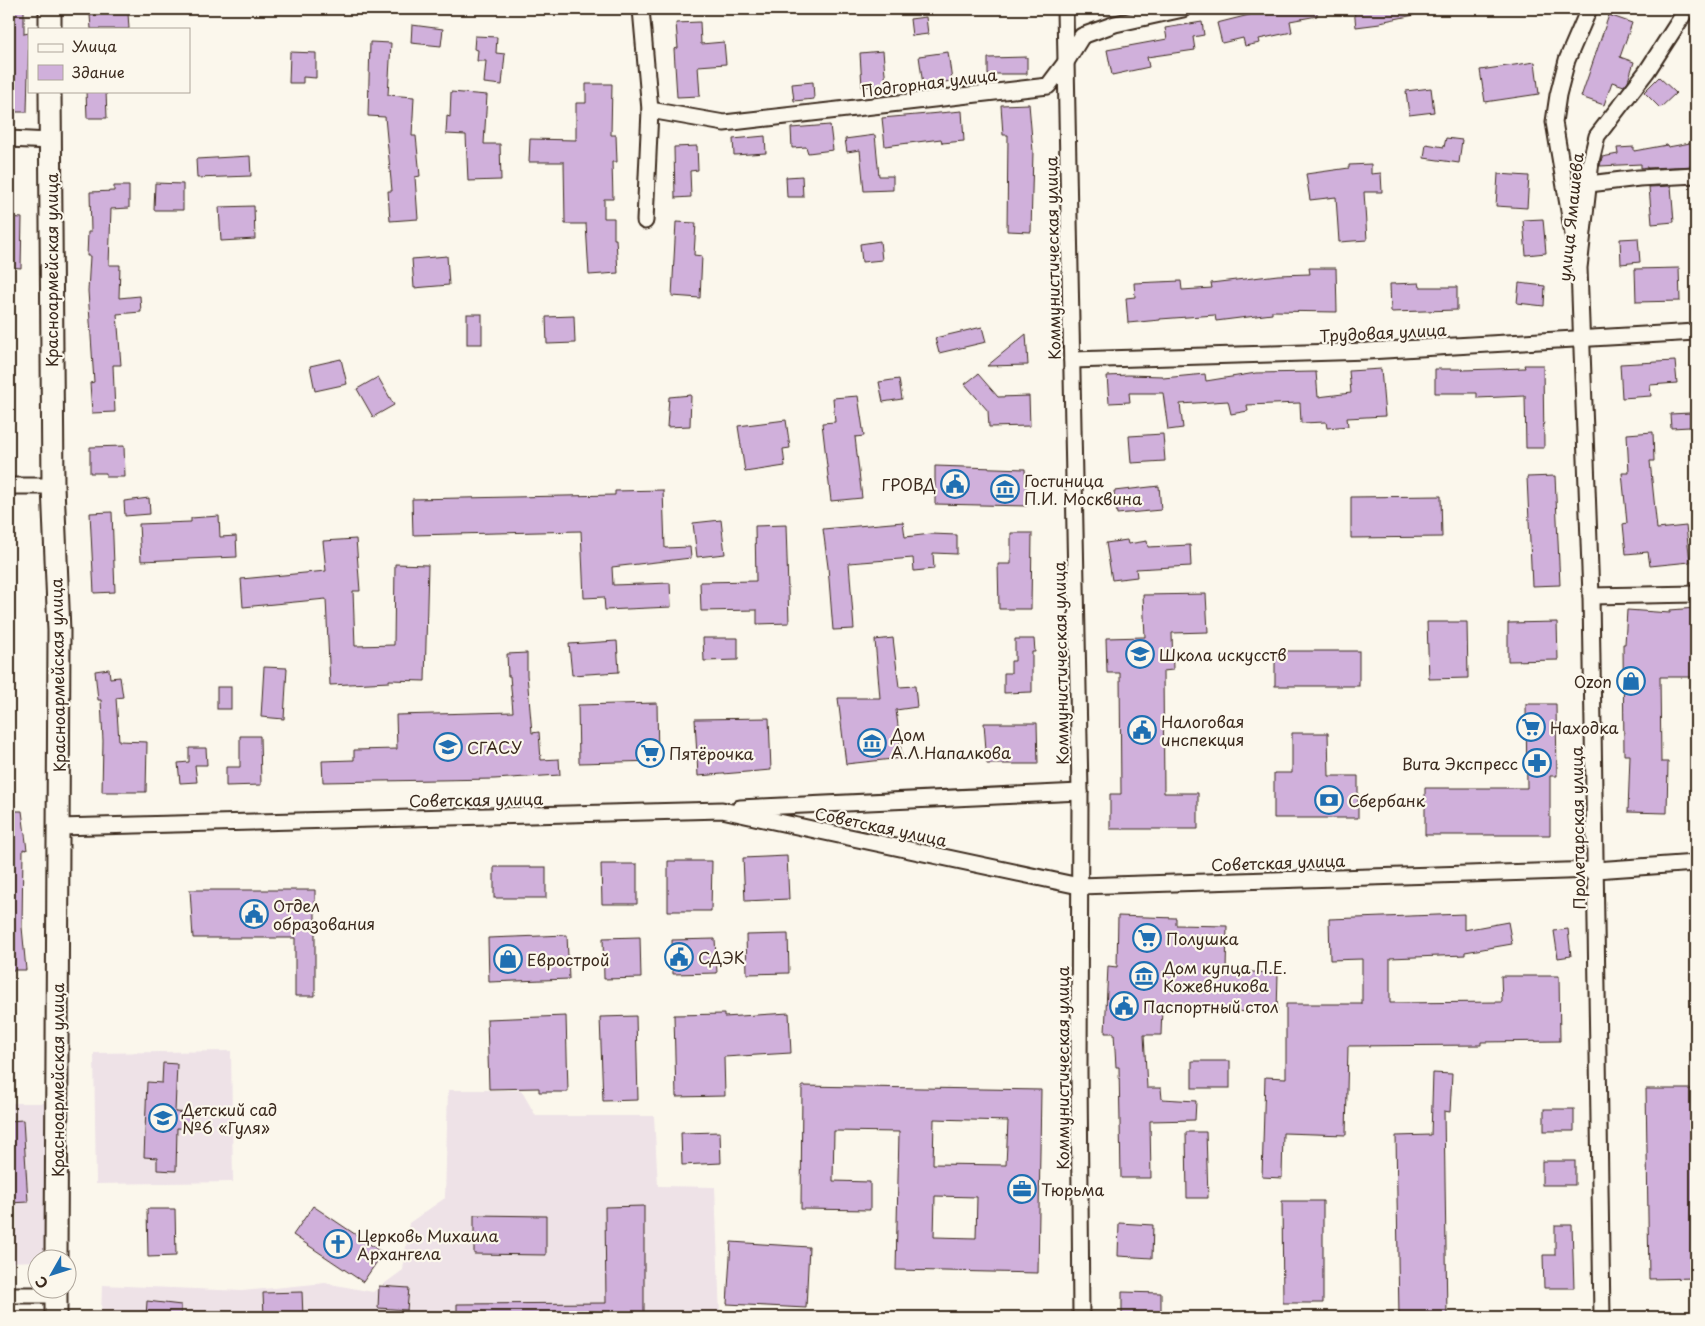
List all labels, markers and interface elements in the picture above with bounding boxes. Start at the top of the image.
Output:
legend [28,28,190,92]
text: Улица [72,34,117,57]
text: Здание [72,60,125,83]
street label: Подгорная улица [860,62,998,102]
street label: улица Ямашева [1551,151,1589,283]
street label: Коммунистическая улица [1038,156,1066,360]
street label: Красноармейская улица [39,173,63,367]
street label: Трудовая улица [1319,317,1447,347]
place label: Гостиница П.И. Москвина [1024,468,1142,510]
public building icon: ГРОВД [940,469,970,499]
place label: ГРОВД [881,472,936,496]
museum icon: Гостиница П.И. Москвина [990,474,1020,504]
street label: Коммунистическая улица [1046,561,1074,765]
street label: Красноармейская улица [43,578,71,772]
school or university icon: Школа искусств [1125,639,1155,669]
place label: Школа искусств [1159,642,1287,666]
shop icon: Ozon [1616,666,1646,696]
place label: Ozon [1574,669,1612,693]
place label: Налоговая инспекция [1161,709,1244,751]
supermarket icon: Находка [1516,712,1546,742]
public building icon: Налоговая инспекция [1127,715,1157,745]
place label: Находка [1550,715,1619,739]
place label: Дом А.Л.Напалкова [890,722,1011,764]
museum icon: Дом А.Л.Напалкова [857,728,887,758]
school or university icon: СГАСУ [433,732,463,762]
place label: СГАСУ [467,735,522,759]
supermarket icon: Пятёрочка [635,738,665,768]
place label: Пятёрочка [669,741,754,765]
street label: Пролетарская улица [1564,746,1590,910]
pharmacy icon: Вита Экспресс [1522,748,1552,778]
place label: Вита Экспресс [1402,751,1518,775]
bank icon: Сбербанк [1314,785,1344,815]
street label: Советская улица [409,786,543,812]
place label: Сбербанк [1348,788,1426,812]
street label: Советская улица [813,800,949,852]
street label: Советская улица [1210,848,1346,876]
place label: Отдел образования [273,893,375,935]
public building icon: Отдел образования [239,899,269,929]
supermarket icon: Полушка [1132,923,1162,953]
place label: Полушка [1166,926,1238,950]
public building icon: СДЭК [664,942,694,972]
shop icon: Еврострой [493,944,523,974]
place label: СДЭК [698,945,745,969]
place label: Еврострой [527,947,609,971]
place label: Дом купца П.Е. Кожевникова [1162,955,1287,997]
museum icon: Дом купца П.Е. Кожевникова [1129,961,1159,991]
street label: Коммунистическая улица [1050,966,1074,1170]
street label: Красноармейская улица [45,983,69,1177]
public building icon: Паспортный стол [1109,991,1139,1021]
place label: Паспортный стол [1143,994,1278,1018]
place label: Детский сад №6 «Гуля» [181,1097,277,1139]
school or university icon: Детский сад №6 «Гуля» [148,1103,178,1133]
office icon: Тюрьма [1007,1174,1037,1204]
place label: Тюрьма [1041,1177,1105,1201]
place label: Церковь Михаила Архангела [357,1223,499,1265]
church icon: Церковь Михаила Архангела [323,1229,353,1259]
north arrow [28,1248,78,1298]
text: С [30,1272,53,1293]

